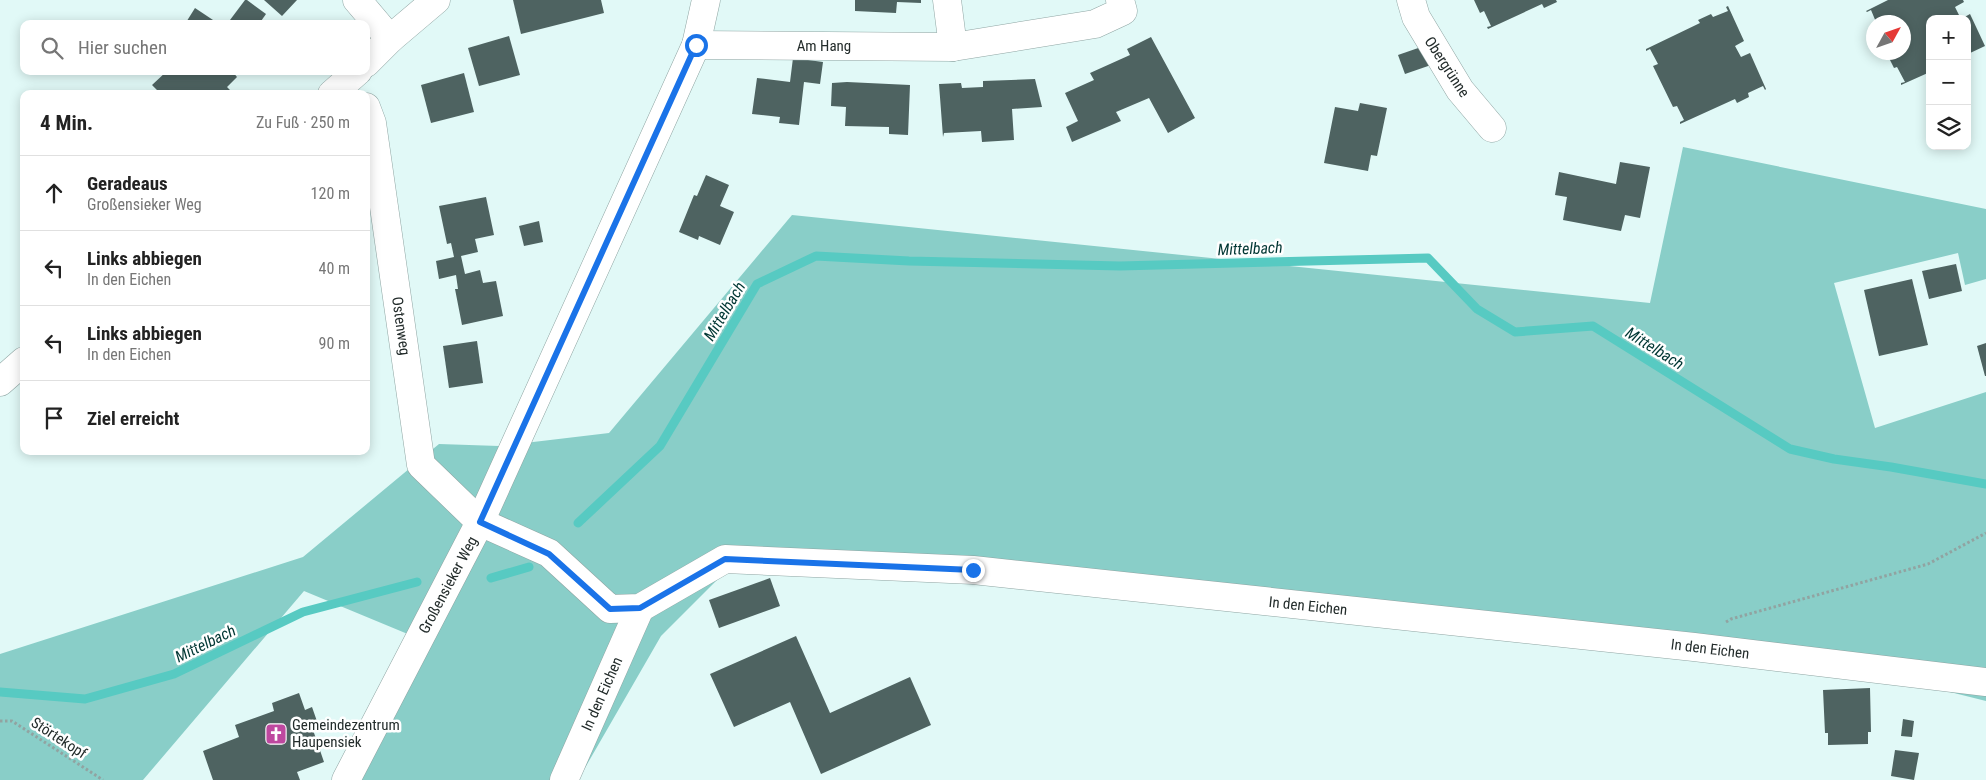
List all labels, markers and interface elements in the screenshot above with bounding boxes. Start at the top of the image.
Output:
north arrow [1866,15,1911,60]
map controls [1926,15,1971,150]
button: + [1926,15,1971,60]
search box [20,20,370,75]
street label: Obergrünne [1421,33,1473,101]
icon: search [38,34,66,62]
route start [685,34,708,57]
text: Hier suchen [78,36,167,59]
street label: Am Hang [797,37,851,55]
button: − [1926,60,1971,105]
button: layers [1926,105,1971,150]
text: 4 Min. [40,111,93,135]
text: Zu Fuß · 250 m [256,113,350,132]
text: Geradeaus [87,172,168,195]
icon: ahead [40,179,68,207]
text: 120 m [311,184,350,203]
text: Großensieker Weg [87,195,202,214]
water label: Mittelbach [1217,238,1283,259]
text: Links abbiegen [87,247,202,270]
icon: left [40,254,68,282]
text: 40 m [318,259,350,278]
text: In den Eichen [87,270,171,289]
water label: Mittelbach [700,278,749,344]
street label: Ostenweg [388,296,414,356]
text: Links abbiegen [87,322,202,345]
water label: Mittelbach [1622,323,1687,374]
icon: left [40,329,68,357]
text: 90 m [318,334,350,353]
text: In den Eichen [87,345,171,364]
icon: arrive [40,404,68,432]
text: Ziel erreicht [87,407,179,430]
street label: Großensieker Weg [415,533,481,637]
route end [962,559,985,582]
street label: In den Eichen [1268,593,1348,619]
water label: Mittelbach [172,621,239,666]
street label: In den Eichen [1670,635,1750,663]
street label: In den Eichen [578,654,626,734]
street label: Störtekopf [28,713,90,763]
place label: Gemeindezentrum Haupensiek [292,716,400,751]
church icon: Gemeindezentrum Haupensiek [264,722,288,746]

